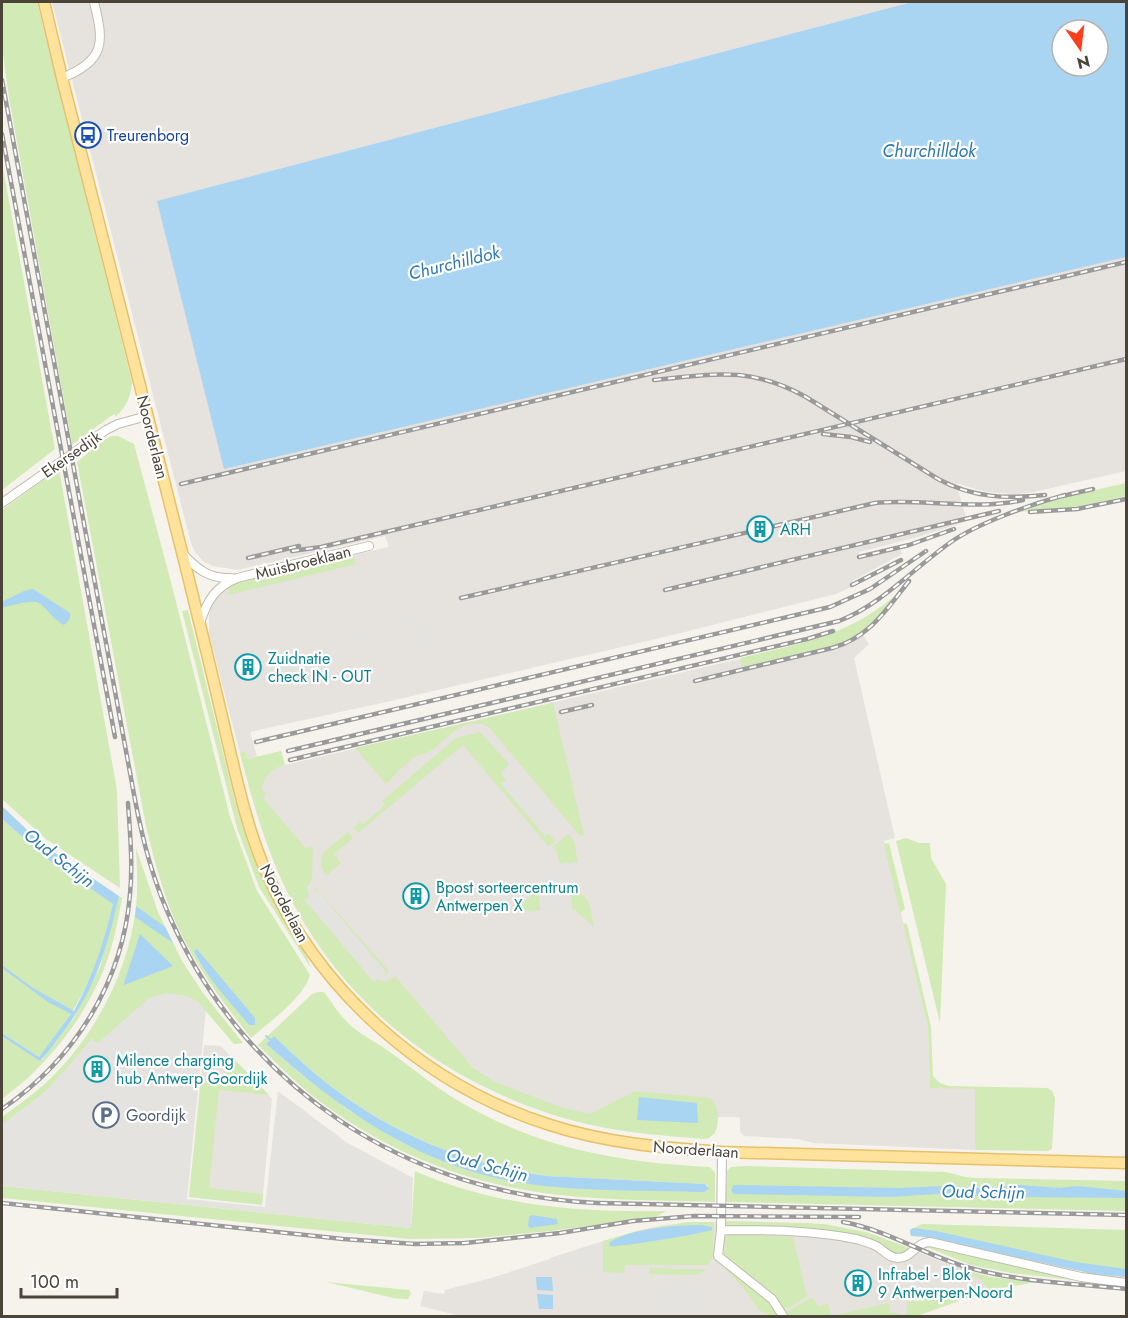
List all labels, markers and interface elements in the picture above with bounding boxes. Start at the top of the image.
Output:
north arrow [1050,18,1110,78]
text: N [1075,49,1092,75]
bus stop icon: Treurenborg [73,120,103,150]
place label: Treurenborg [107,124,189,147]
water label: Churchilldok [882,138,977,164]
water label: Churchilldok [406,239,504,287]
street label: Noorderlaan [131,393,174,481]
street label: Ekersedijk [37,425,107,483]
building icon: ARH [745,514,775,544]
place label: ARH [780,518,811,541]
street label: Muisbroeklaan [253,539,353,585]
place label: Zuidnatie check IN - OUT [268,647,372,688]
building icon: Zuidnatie check IN - OUT [233,652,263,682]
water label: Oud Schijn [18,822,100,894]
street label: Noorderlaan [254,860,315,946]
place label: Bpost sorteercentrum Antwerpen X [436,876,579,917]
building icon: Bpost sorteercentrum Antwerpen X [401,881,431,911]
place label: Milence charging hub Antwerp Goordijk [116,1049,268,1090]
building icon: Milence charging hub Antwerp Goordijk [82,1054,112,1084]
parking icon: Goordijk [91,1100,121,1130]
place label: Goordijk [126,1104,187,1127]
street label: Noorderlaan [652,1135,740,1164]
water label: Oud Schijn [443,1142,531,1188]
water label: Oud Schijn [941,1178,1025,1206]
scale bar [21,1261,117,1299]
place label: Infrabel - Blok 9 Antwerpen-Noord [878,1263,1013,1304]
building icon: Infrabel - Blok 9 Antwerpen-Noord [843,1268,873,1298]
text: 100 m [30,1269,79,1295]

